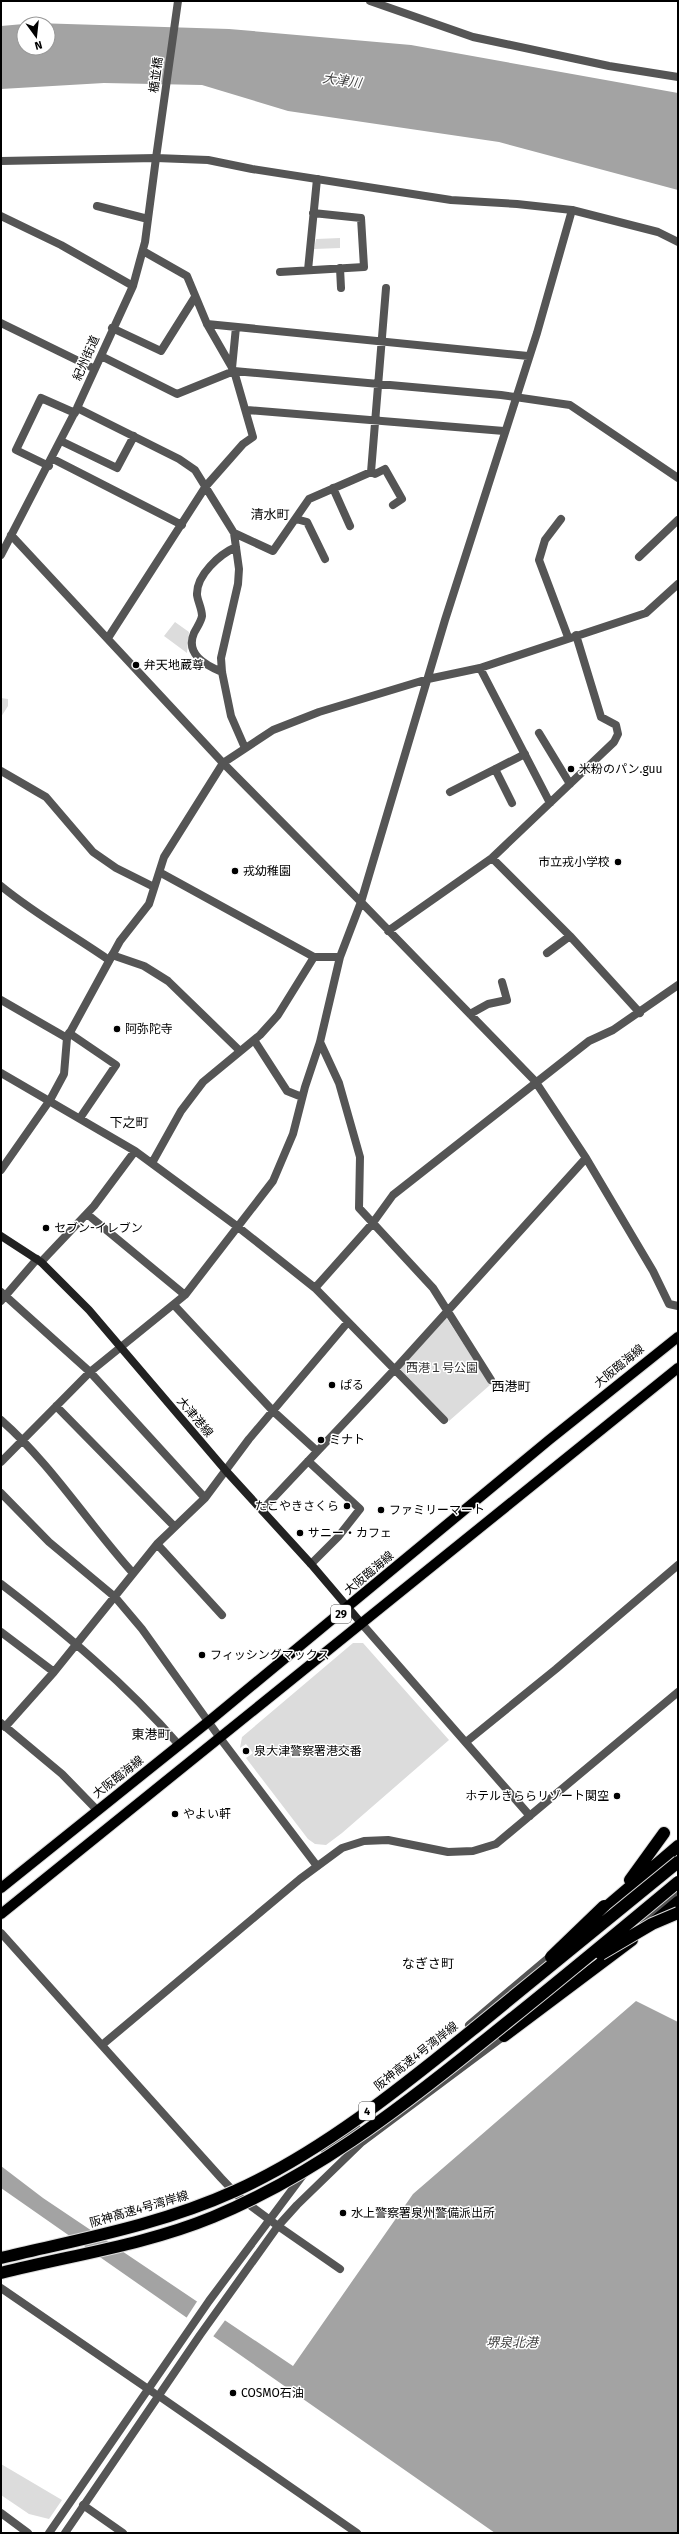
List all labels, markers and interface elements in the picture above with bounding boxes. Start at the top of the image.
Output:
north arrow [16,16,56,56]
text: N [33,38,44,52]
street label: 楯並橋 [147,56,165,94]
water label: 大津川 [322,70,364,91]
street label: 紀州街道 [70,333,102,383]
district label: 清水町 [250,507,290,522]
place label: 弁天地蔵尊 [144,658,204,672]
marker: 弁天地蔵尊 [131,660,141,670]
place label: 米粉のパン.guu [579,762,663,776]
marker: 米粉のパン.guu [566,764,576,774]
place label: 市立戎小学校 [538,855,610,869]
marker: 市立戎小学校 [613,857,623,867]
place label: 戎幼稚園 [243,864,291,878]
marker: 戎幼稚園 [230,866,240,876]
place label: 阿弥陀寺 [125,1022,173,1036]
marker: 阿弥陀寺 [112,1024,122,1034]
district label: 下之町 [109,1115,149,1130]
place label: セブン-イレブン [54,1221,143,1235]
marker: セブン-イレブン [41,1223,51,1233]
street label: 大阪臨海線 [591,1342,647,1390]
park label: 西港１号公園 [406,1361,478,1375]
place label: ぱる [340,1378,364,1392]
district label: 西港町 [491,1379,531,1394]
marker: ぱる [327,1380,337,1390]
street label: 大津港線 [174,1394,216,1440]
place label: ミナト [329,1433,365,1447]
marker: ミナト [316,1435,326,1445]
place label: たこやきさくら [255,1499,339,1513]
marker: たこやきさくら [342,1501,352,1511]
place label: ファミリーマート [389,1503,485,1517]
marker: ファミリーマート [376,1505,386,1515]
place label: サニー・カフェ [308,1526,392,1540]
marker: サニー・カフェ [295,1528,305,1538]
street label: 大阪臨海線 [342,1548,396,1598]
road number: 29 [331,1605,351,1623]
place label: フィッシングマックス [210,1648,329,1662]
marker: フィッシングマックス [197,1650,207,1660]
district label: 東港町 [131,1727,171,1742]
place label: 泉大津警察署港交番 [254,1744,362,1758]
marker: 泉大津警察署港交番 [241,1746,251,1756]
street label: 大阪臨海線 [90,1753,146,1801]
place label: ホテルきららリゾート関空 [465,1789,609,1803]
marker: ホテルきららリゾート関空 [612,1791,622,1801]
place label: やよい軒 [183,1807,231,1821]
marker: やよい軒 [170,1809,180,1819]
district label: なぎさ町 [402,1956,454,1971]
street label: 阪神高速4号湾岸線 [371,2019,461,2093]
road number: 4 [359,2102,375,2120]
street label: 阪神高速4号湾岸線 [88,2188,190,2230]
place label: 水上警察署泉州警備派出所 [351,2206,495,2220]
marker: 水上警察署泉州警備派出所 [338,2208,348,2218]
water label: 堺泉北港 [486,2335,540,2350]
place label: COSMO石油 [241,2386,304,2400]
marker: COSMO石油 [228,2388,238,2398]

